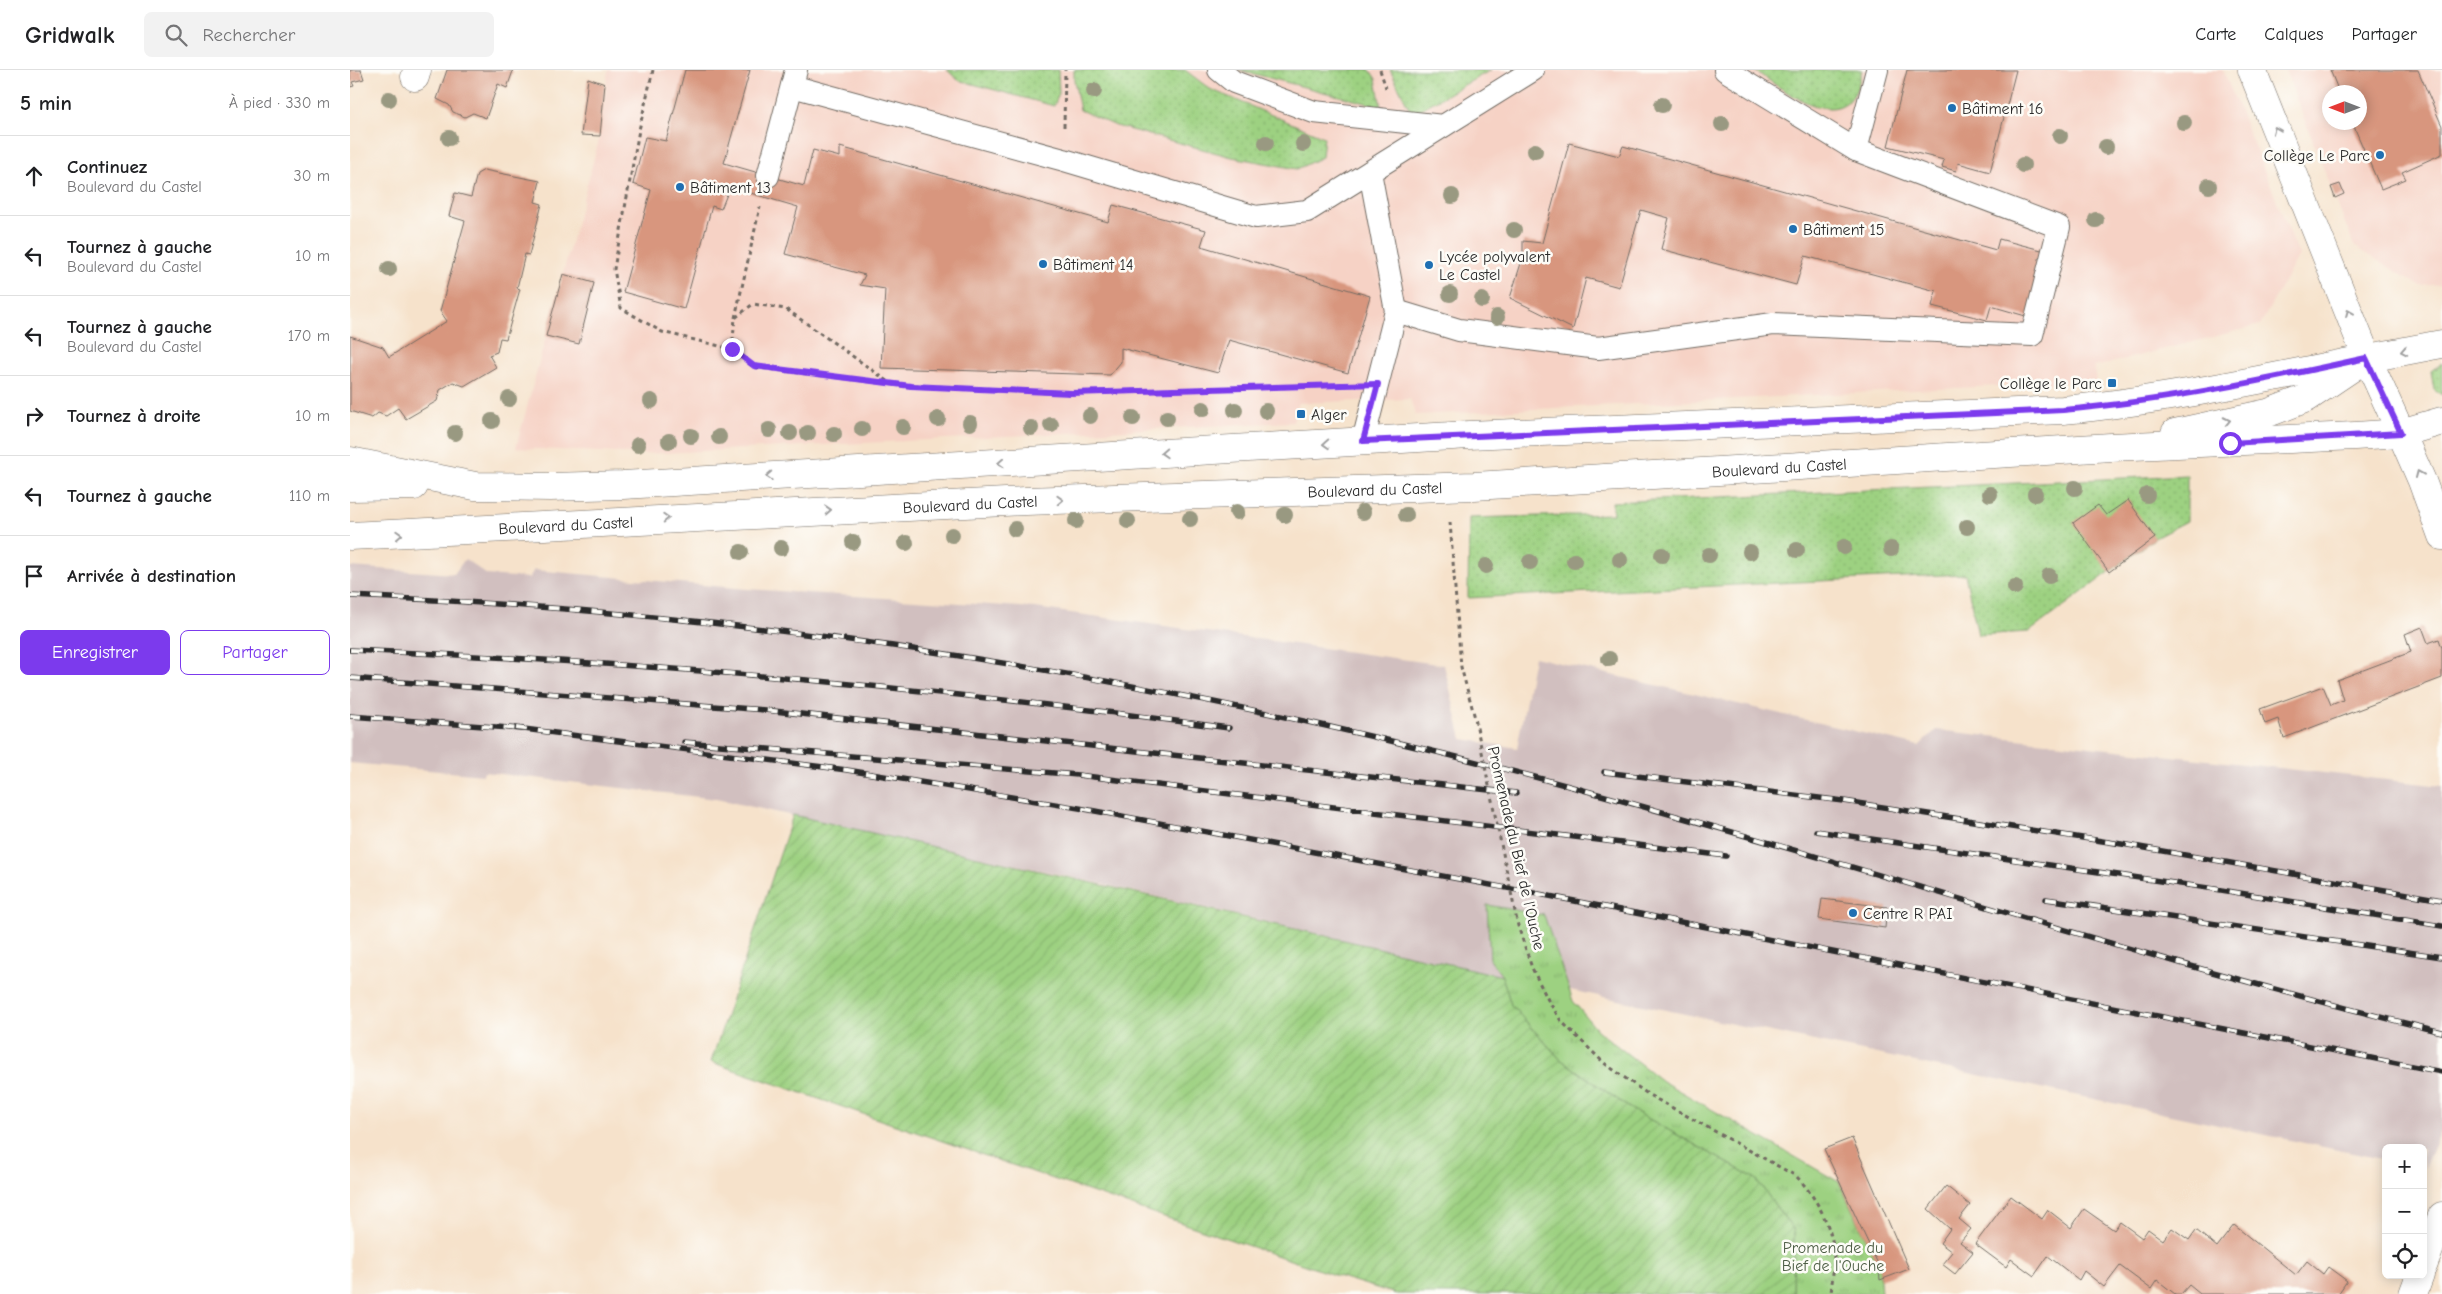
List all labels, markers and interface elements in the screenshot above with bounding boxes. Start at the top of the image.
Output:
search box [144,12,494,57]
text: Gridwalk [25,21,114,49]
icon: search [162,21,190,49]
text: Rechercher [202,24,295,46]
text: Carte [2195,24,2236,45]
text: Calques [2264,24,2324,45]
text: Partager [2352,24,2417,45]
north arrow [2322,85,2367,130]
text: 5 min [20,91,72,115]
text: À pied · 330 m [229,94,330,112]
place label: Bâtiment 16 [1962,100,2043,118]
marker: Bâtiment 16 [1946,102,1958,114]
one-way arrow [2271,126,2281,134]
place label: Collège Le Parc [2264,147,2370,165]
marker: Collège Le Parc [2374,149,2386,161]
text: Continuez [67,156,147,178]
icon: ahead [20,162,48,190]
text: 30 m [294,167,330,185]
text: Boulevard du Castel [67,178,202,196]
place label: Bâtiment 13 [690,179,771,197]
marker: Bâtiment 13 [674,181,686,193]
place label: Bâtiment 15 [1803,221,1884,239]
marker: Bâtiment 15 [1787,223,1799,235]
text: Tournez à gauche [67,236,212,258]
icon: left [20,242,48,270]
text: 10 m [295,247,330,265]
place label: Lycée polyvalent Le Castel [1439,248,1551,284]
place label: Bâtiment 14 [1053,256,1133,274]
text: Boulevard du Castel [67,258,202,276]
marker: Bâtiment 14 [1037,258,1049,270]
marker: Lycée polyvalent Le Castel [1423,259,1435,271]
one-way arrow [2344,309,2355,318]
text: Tournez à gauche [67,316,212,338]
icon: left [20,322,48,350]
text: 170 m [288,327,330,345]
text: Boulevard du Castel [67,338,202,356]
route end [721,338,744,361]
one-way arrow [2400,345,2409,356]
place label: Collège le Parc [2000,375,2102,393]
marker: Collège le Parc [2106,377,2118,389]
icon: right [20,402,48,430]
text: Tournez à droite [67,405,201,427]
place label: Alger [1311,406,1347,424]
text: 10 m [295,407,330,425]
marker: Alger [1295,408,1307,420]
one-way arrow [2222,416,2231,427]
route start [2219,432,2242,455]
one-way arrow [1321,438,1329,449]
one-way arrow [1159,448,1167,459]
street label: Boulevard du Castel [1711,455,1847,481]
one-way arrow [997,457,1005,468]
one-way arrow [2415,470,2426,479]
one-way arrow [765,471,773,482]
street label: Boulevard du Castel [1307,479,1443,502]
icon: left [20,482,48,510]
text: Tournez à gauche [67,485,212,507]
text: 110 m [289,487,330,505]
street label: Boulevard du Castel [902,493,1038,517]
one-way arrow [1057,495,1065,505]
one-way arrow [824,505,832,516]
street label: Boulevard du Castel [498,513,634,538]
one-way arrow [662,513,670,524]
one-way arrow [395,529,403,540]
icon: arrive [20,562,48,590]
text: Arrivée à destination [67,565,236,587]
button: Enregistrer [20,630,170,675]
button: Partager [180,630,330,675]
street label: Promenade du Bief de l'Ouche [1484,745,1548,952]
place label: Centre R PAI [1863,905,1952,923]
marker: Centre R PAI [1847,907,1859,919]
map controls [2382,1144,2427,1279]
button: + [2382,1144,2427,1189]
button: − [2382,1189,2427,1234]
button: locate [2382,1234,2427,1279]
park label: Promenade du Bief de l'Ouche [1782,1239,1884,1275]

